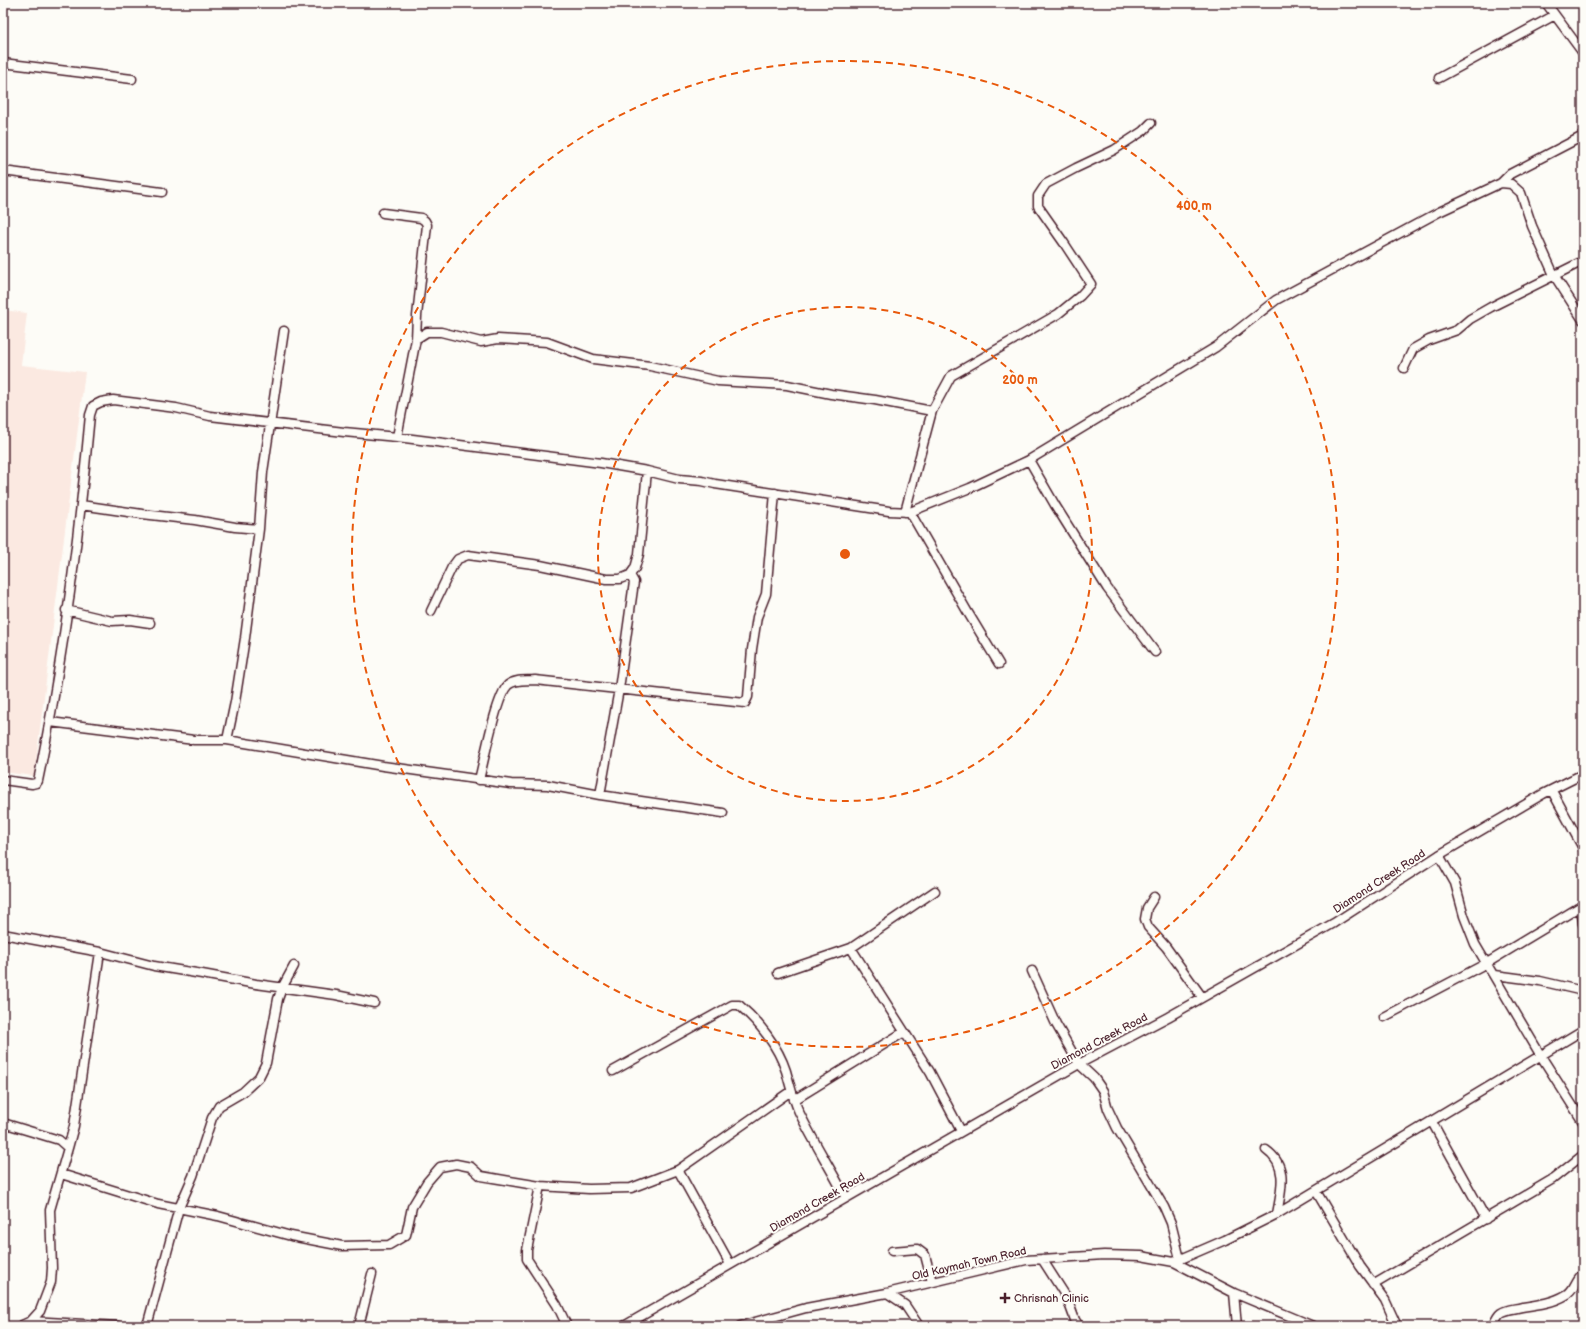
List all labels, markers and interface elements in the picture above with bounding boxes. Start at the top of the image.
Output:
text: 400 m [1176,199,1212,214]
text: 200 m [1002,373,1038,388]
centre of rings [838,547,852,561]
street label: Diamond Creek Road [1331,847,1428,916]
street label: Diamond Creek Road [1049,1011,1150,1072]
street label: Diamond Creek Road [768,1170,867,1235]
street label: Old Kaymah Town Road [911,1244,1028,1283]
marker: Chrisnah Clinic [999,1292,1011,1304]
place label: Chrisnah Clinic [1014,1292,1089,1305]

